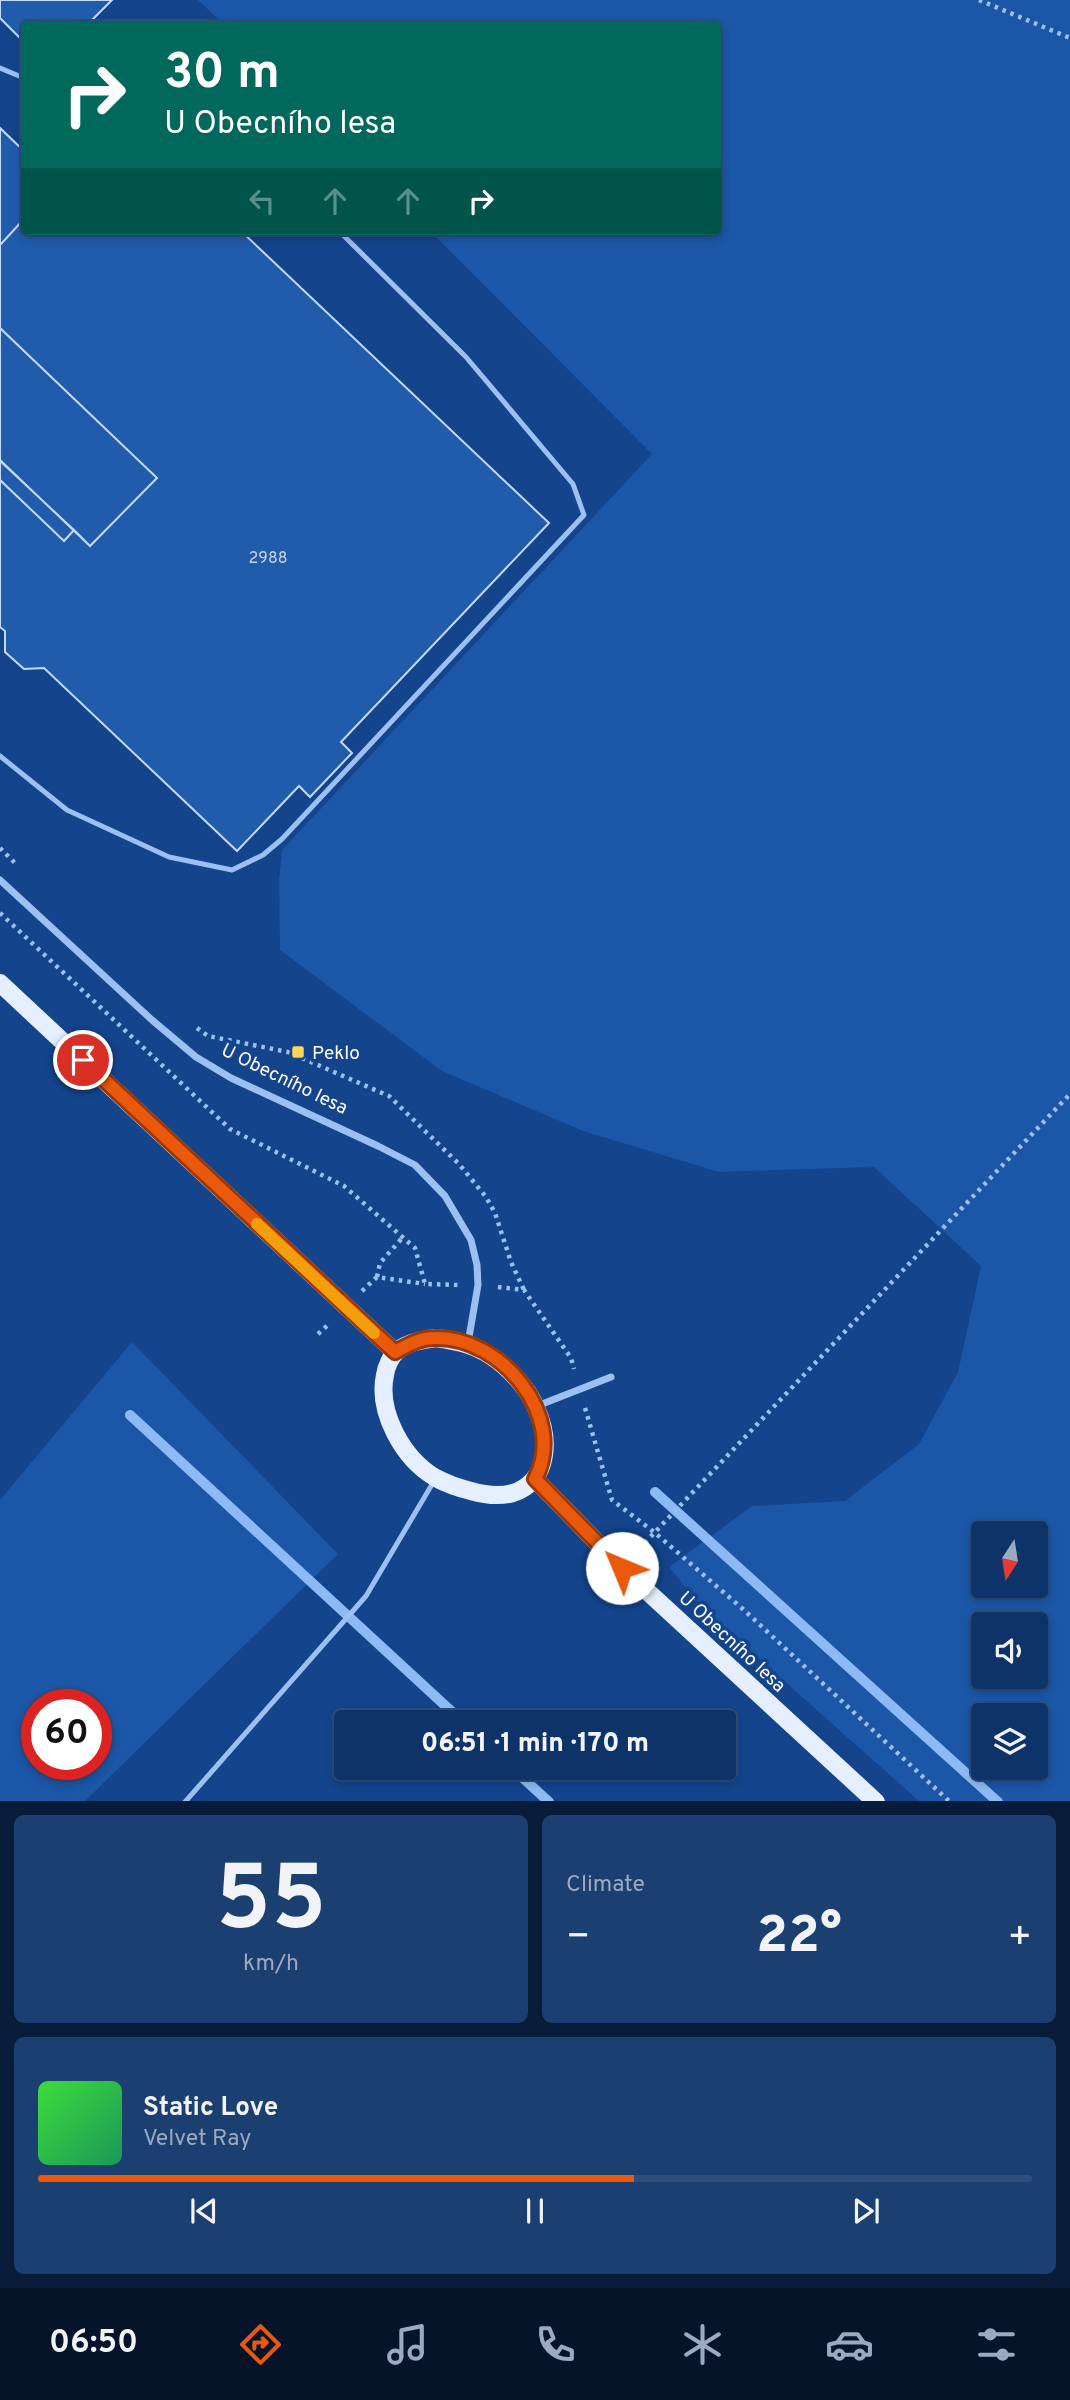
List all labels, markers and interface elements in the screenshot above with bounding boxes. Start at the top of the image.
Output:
text: 30 m [164,44,280,106]
icon: right [49,49,140,140]
text: U Obecního lesa [164,105,396,145]
icon: left [243,182,281,220]
icon: ahead [316,182,354,220]
icon: ahead [389,182,427,220]
icon: right [462,182,500,220]
house number: 2988 [249,549,287,569]
pin [53,1030,113,1090]
street label: U Obecního lesa [217,1039,351,1121]
icon: arrive [64,1041,102,1079]
place label: Peklo [312,1042,360,1066]
marker: Peklo [290,1044,306,1060]
north arrow [971,1521,1048,1598]
map controls [971,1521,1048,1780]
position arrow [585,1531,659,1605]
street label: U Obecního lesa [673,1587,790,1698]
button: sound [971,1612,1048,1689]
speed limit sign: 60 [21,1689,112,1780]
button: layers [971,1703,1048,1780]
text: 06:51 · 1 min · 170 m [421,1728,649,1761]
text: 55 [215,1847,327,1962]
text: Climate [566,1871,645,1900]
text: 22° [756,1905,842,1971]
text: − [566,1914,591,1963]
text: + [1007,1914,1032,1963]
text: km/h [243,1950,299,1979]
text: Static Love [143,2092,278,2125]
text: Velvet Ray [143,2125,251,2154]
icon: previous [185,2192,223,2230]
icon: pause [516,2192,554,2230]
icon: next [847,2192,885,2230]
icon: directions [236,2320,285,2369]
icon: music [383,2320,432,2369]
icon: phone [531,2320,580,2369]
icon: climate [678,2320,727,2369]
icon: car [825,2320,874,2369]
icon: filters [972,2320,1021,2369]
text: 06:50 [49,2324,138,2364]

